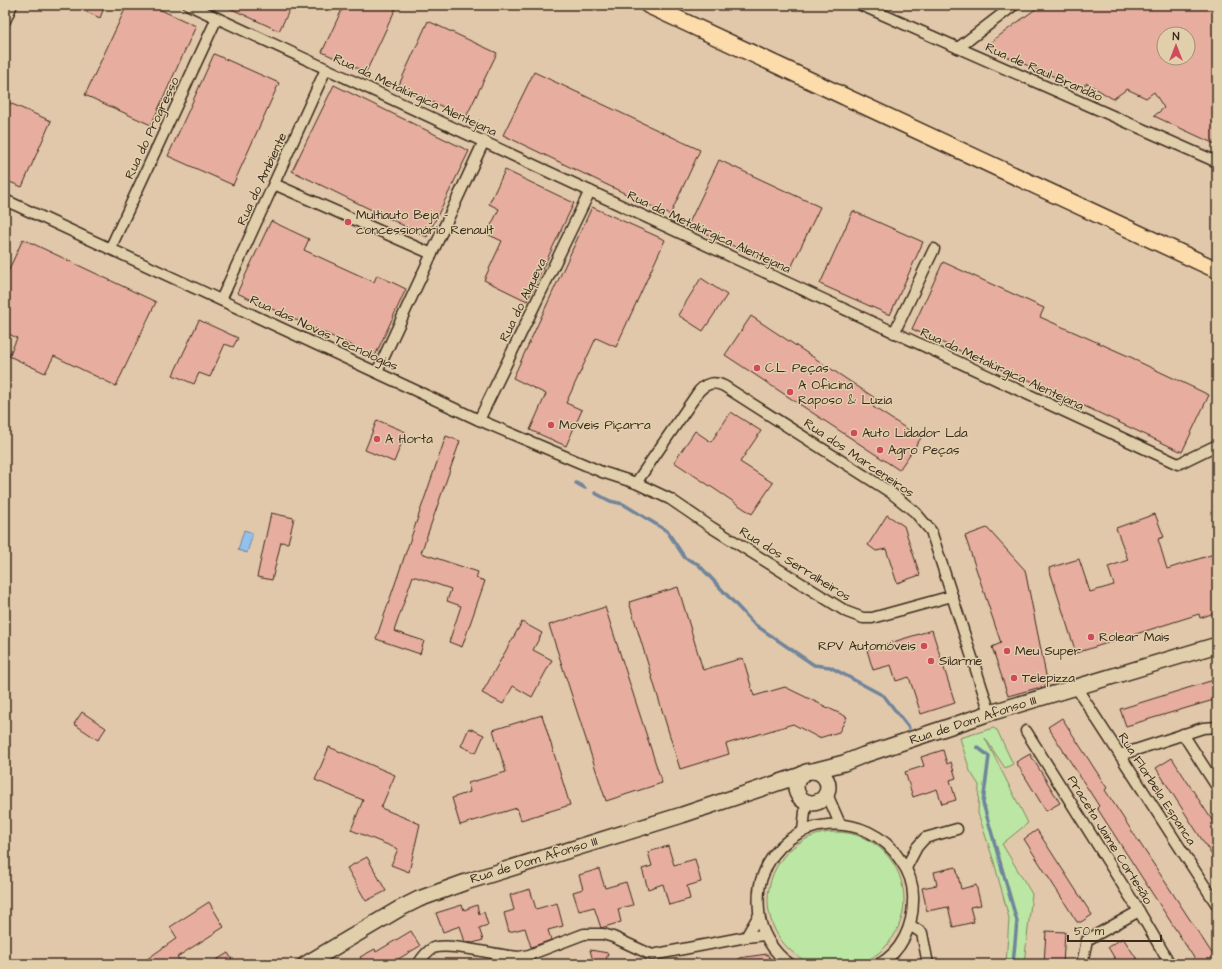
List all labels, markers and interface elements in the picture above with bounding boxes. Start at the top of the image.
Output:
north arrow [1156,26,1196,66]
text: N [1173,29,1180,44]
street label: Rua de Raul Brandão [983,38,1106,106]
street label: Rua da Metalúrgica Alentejana [330,49,500,142]
street label: Rua do Progresso [120,73,185,182]
street label: Rua do Ambiente [233,130,291,228]
street label: Rua da Metalúrgica Alentejana [624,186,794,279]
place label: Multiauto Beja - concessionário Renault [356,206,494,239]
marker: Multiauto Beja - concessionário Renault [343,217,353,227]
street label: Rua do Alqueva [495,255,551,345]
street label: Rua das Novas Tecnologias [247,291,401,376]
street label: Rua da Metalúrgica Alentejana [917,323,1087,416]
place label: C.L. Peças [765,359,829,377]
marker: C.L. Peças [752,363,762,373]
place label: A Oficina Raposo & Luzia [798,376,892,409]
marker: A Oficina Raposo & Luzia [785,387,795,397]
street label: Rua dos Marceneiros [800,414,918,502]
place label: Moveis Piçarra [559,416,651,434]
marker: Moveis Piçarra [546,420,556,430]
place label: Auto Lidador Lda [862,424,968,442]
marker: Auto Lidador Lda [849,428,859,438]
place label: A Horta [385,430,433,448]
marker: A Horta [372,434,382,444]
place label: Agro Peças [888,441,960,460]
marker: Agro Peças [875,445,885,455]
street label: Rua dos Serralheiros [736,522,855,606]
place label: Rolear Mais [1099,628,1170,646]
marker: Rolear Mais [1086,632,1096,642]
place label: RPV Automóveis [818,637,916,655]
marker: RPV Automóveis [919,641,929,651]
place label: Meu Super [1015,642,1081,660]
marker: Meu Super [1002,646,1012,656]
place label: Silarme [939,652,982,670]
marker: Silarme [926,656,936,666]
place label: Telepizza [1022,669,1075,687]
marker: Telepizza [1009,673,1019,683]
street label: Rua de Dom Afonso III [907,691,1039,749]
street label: Rua Florbela Espanca [1114,729,1200,849]
street label: Praceta Jaime Cortesão [1063,772,1157,908]
street label: Rua de Dom Afonso III [468,832,600,888]
scale bar [1068,917,1161,943]
text: 50 m [1074,923,1105,940]

